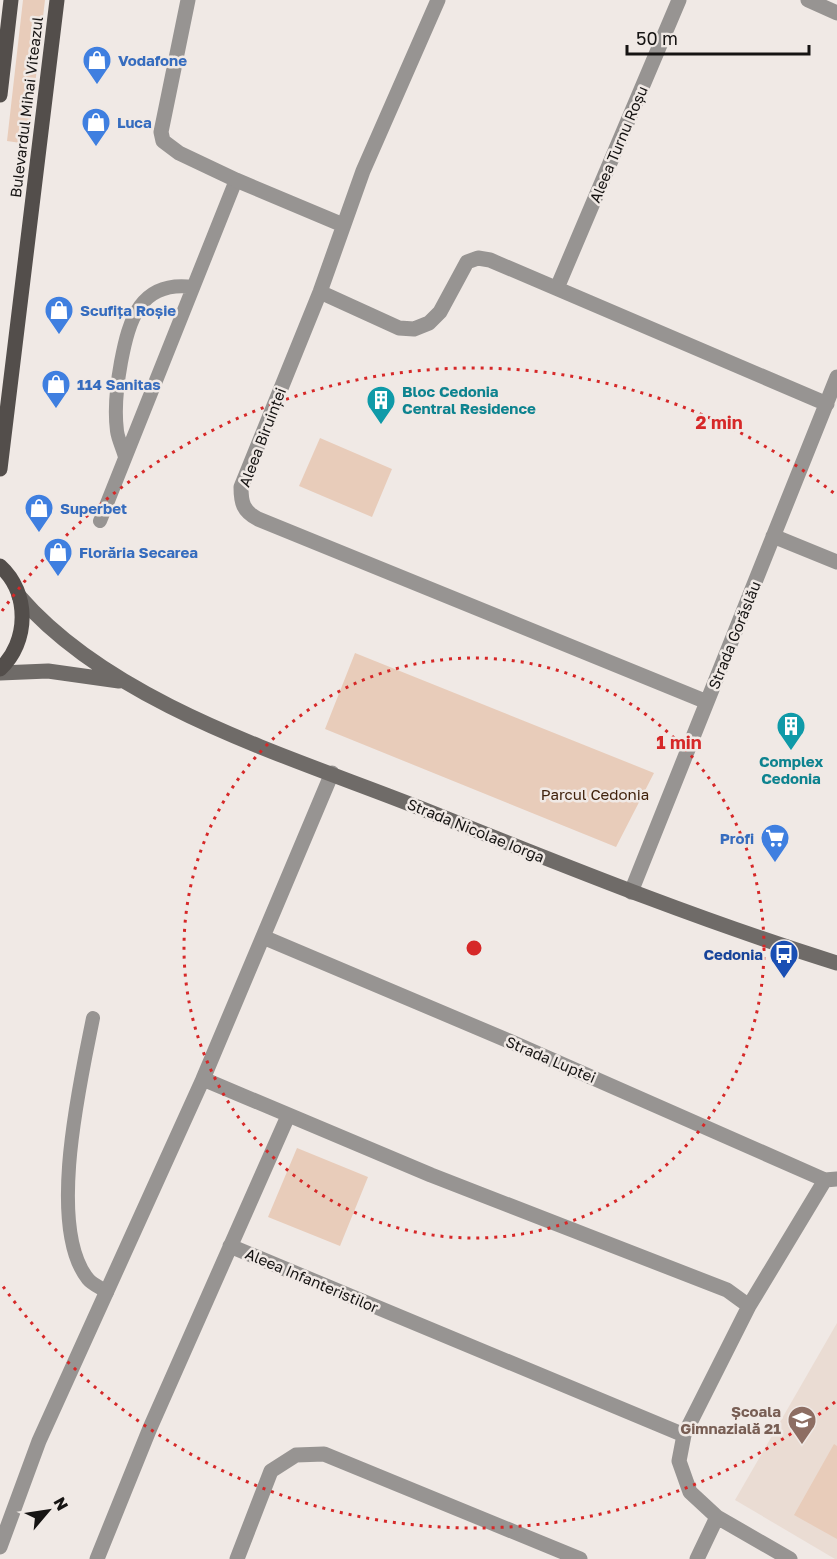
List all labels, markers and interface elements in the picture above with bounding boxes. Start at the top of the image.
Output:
street label: Bulevardul Mihai Viteazul [6,15,46,199]
scale bar [627,18,808,56]
text: 50 m [636,27,678,49]
shop icon: Vodafone [81,44,113,86]
place label: Vodafone [118,51,187,69]
street label: Aleea Turnu Roșu [585,83,651,205]
shop icon: Luca [80,106,112,148]
place label: Luca [117,113,152,131]
shop icon: Scufița Roșie [43,294,75,336]
place label: Scufița Roșie [80,301,176,319]
shop icon: 114 Sanitas [40,368,72,410]
place label: 114 Sanitas [77,375,161,393]
place label: Bloc Cedonia Central Residence [402,382,536,417]
building icon: Bloc Cedonia Central Residence [365,384,397,426]
street label: Aleea Biruinței [235,385,289,489]
text: 2 min [695,411,743,433]
shop icon: Superbet [23,492,55,534]
place label: Superbet [60,499,127,517]
shop icon: Florăria Secarea [42,536,74,578]
place label: Florăria Secarea [79,543,198,561]
street label: Strada Gorăslău [704,578,764,692]
building icon: Complex Cedonia [775,710,807,752]
text: 1 min [656,731,702,753]
place label: Complex Cedonia [759,752,823,787]
park label: Parcul Cedonia [541,785,649,803]
street label: Strada Nicolae Iorga [405,794,547,866]
supermarket icon: Profi [759,822,791,864]
place label: Profi [720,829,754,847]
centre of rings [464,938,484,958]
bus stop icon: Cedonia [768,938,800,980]
place label: Cedonia [703,945,763,963]
street label: Strada Luptei [503,1032,599,1086]
street label: Aleea Infanteristilor [243,1244,381,1316]
place label: Școala Gimnazială 21 [680,1402,781,1437]
school or university icon: Școala Gimnazială 21 [786,1404,818,1446]
north arrow [18,1481,78,1541]
text: N [49,1494,73,1514]

